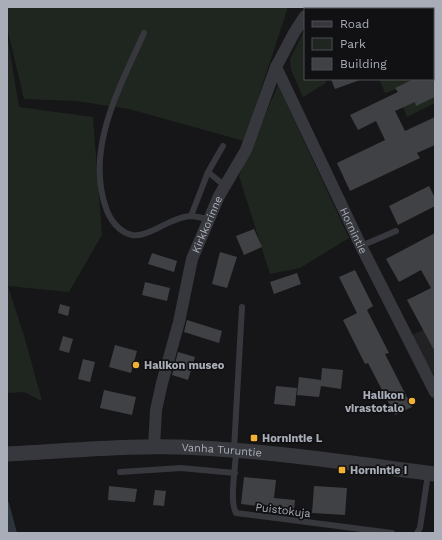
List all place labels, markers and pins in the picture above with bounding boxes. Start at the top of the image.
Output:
place label: Halikon museo [144,359,225,372]
marker: Halikon museo [131,360,141,370]
place label: Halikon virastotalo [344,389,404,415]
marker: Halikon virastotalo [407,396,417,406]
place label: Hornintie L [262,432,323,445]
marker: Hornintie L [249,433,259,443]
place label: Hornintie I [350,464,407,477]
marker: Hornintie I [337,465,347,475]

